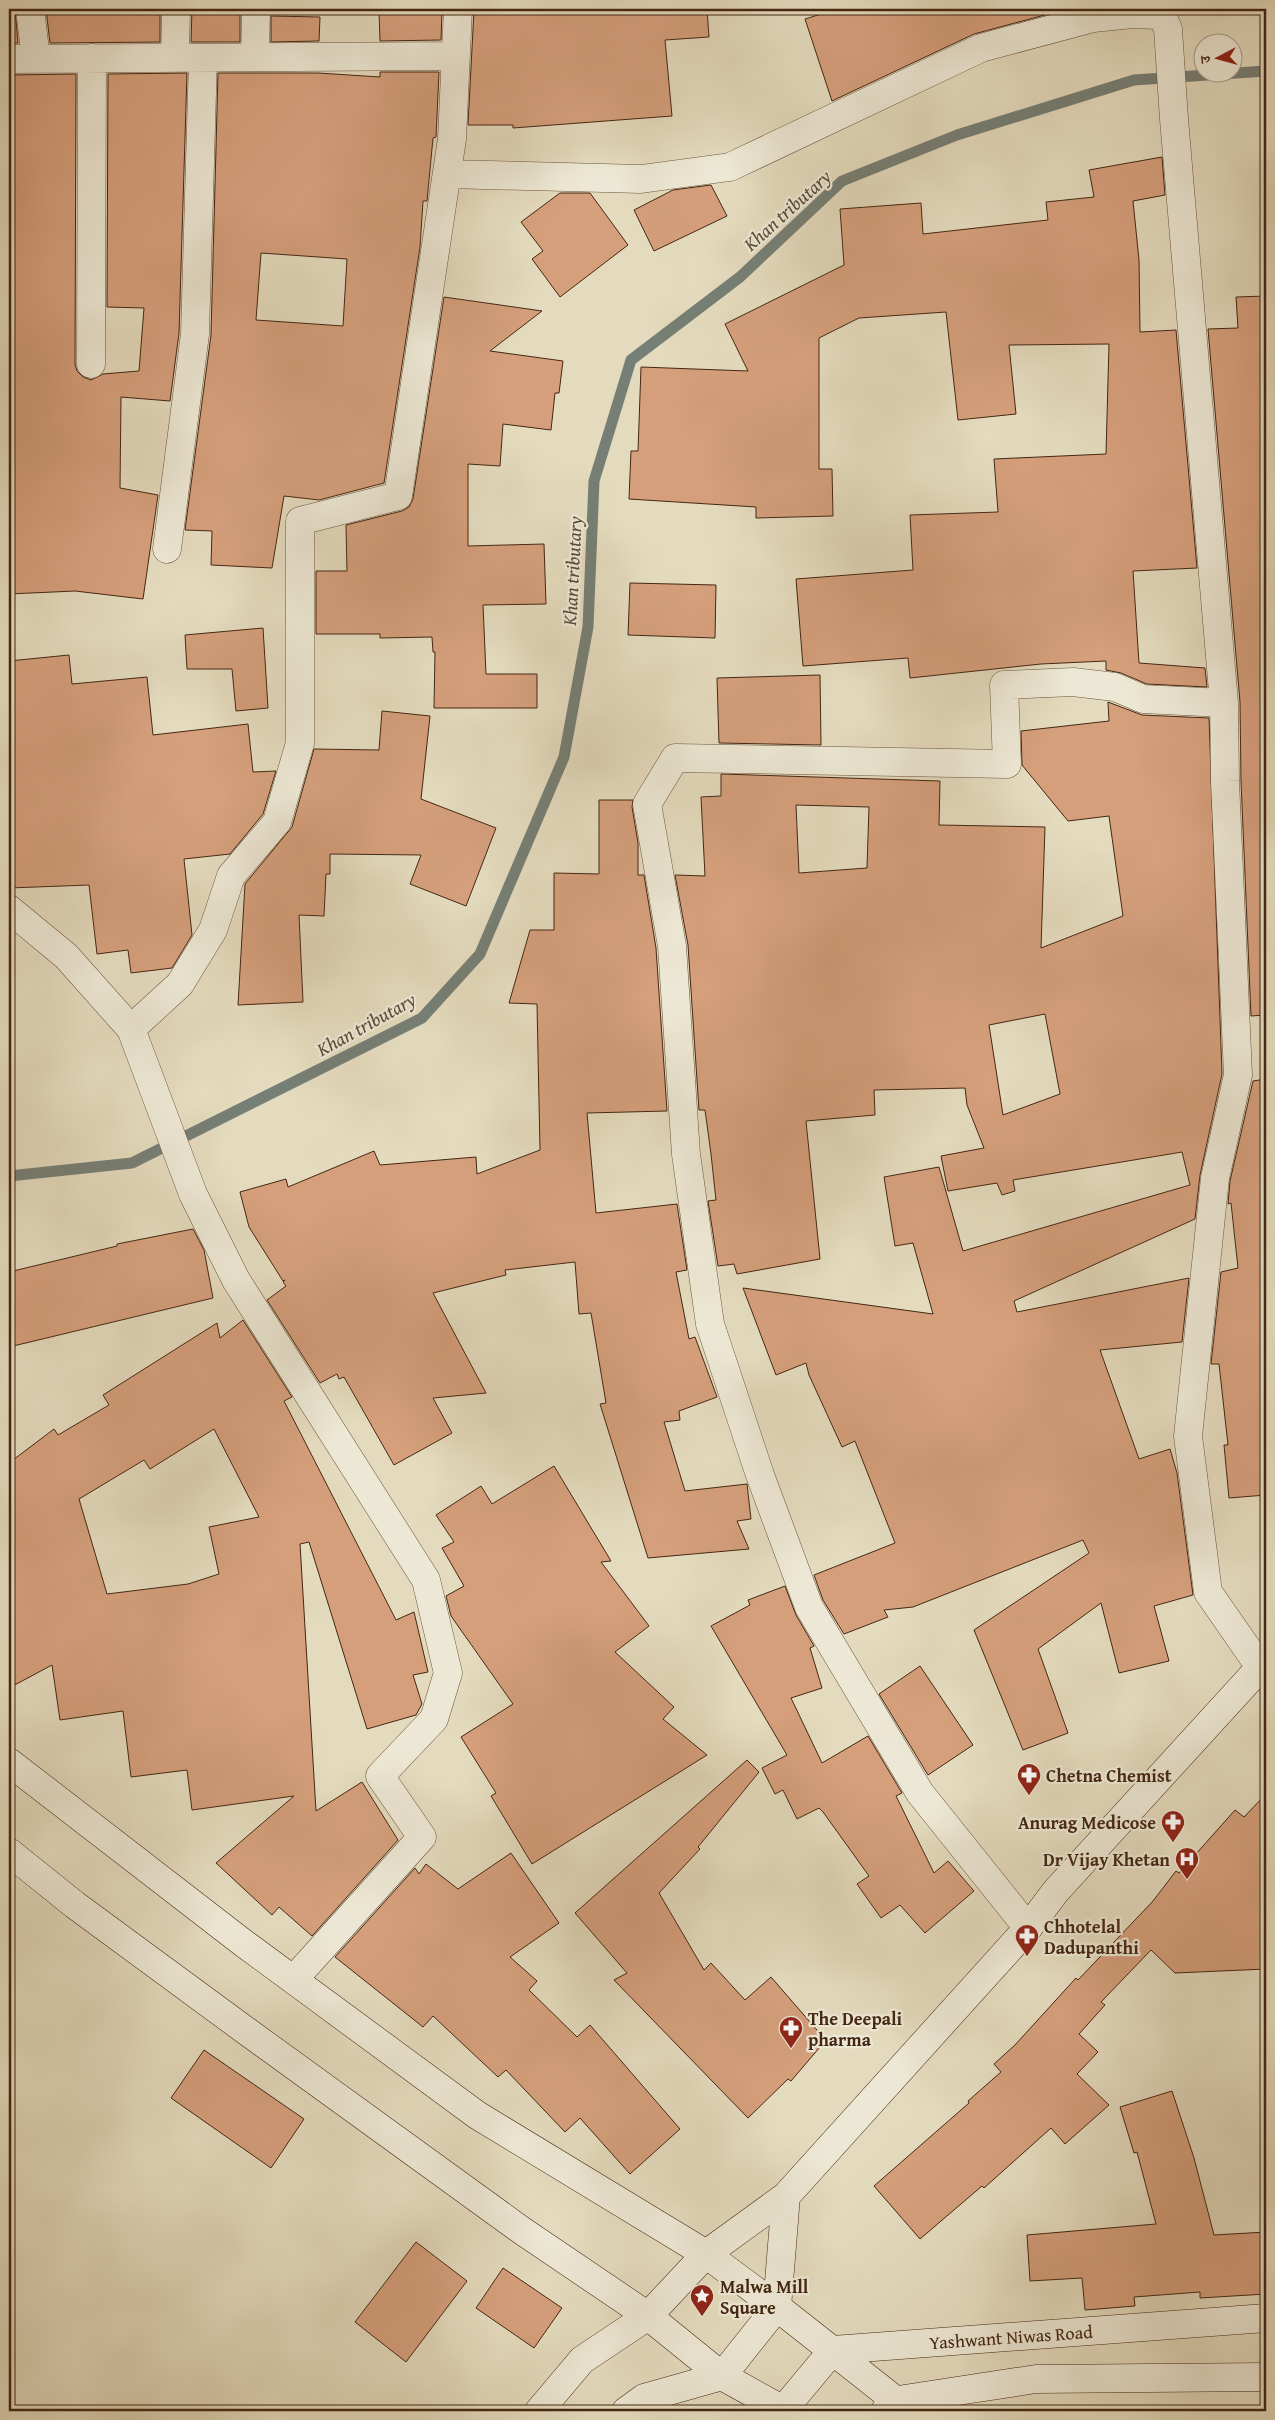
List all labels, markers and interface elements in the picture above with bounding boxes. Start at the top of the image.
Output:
north arrow [1192,32,1242,82]
text: उ [1195,54,1215,65]
water label: Khan tributary [736,163,837,258]
water label: Khan tributary [555,515,589,627]
water label: Khan tributary [310,985,421,1063]
pharmacy icon: Chetna Chemist [1016,1762,1042,1796]
place label: Chetna Chemist [1046,1762,1172,1789]
place label: Anurag Medicose [1018,1809,1156,1836]
pharmacy icon: Anurag Medicose [1160,1809,1186,1843]
place label: Dr Vijay Khetan [1043,1846,1170,1873]
hospital icon: Dr Vijay Khetan [1174,1846,1200,1880]
place label: Chhotelal Dadupanthi [1044,1913,1139,1961]
pharmacy icon: Chhotelal Dadupanthi [1014,1923,1040,1957]
place label: The Deepali pharma [808,2005,903,2053]
pharmacy icon: The Deepali pharma [778,2015,804,2049]
place label: Malwa Mill Square [720,2273,809,2321]
place icon: Malwa Mill Square [689,2283,715,2317]
street label: Yashwant Niwas Road [928,2318,1094,2356]

